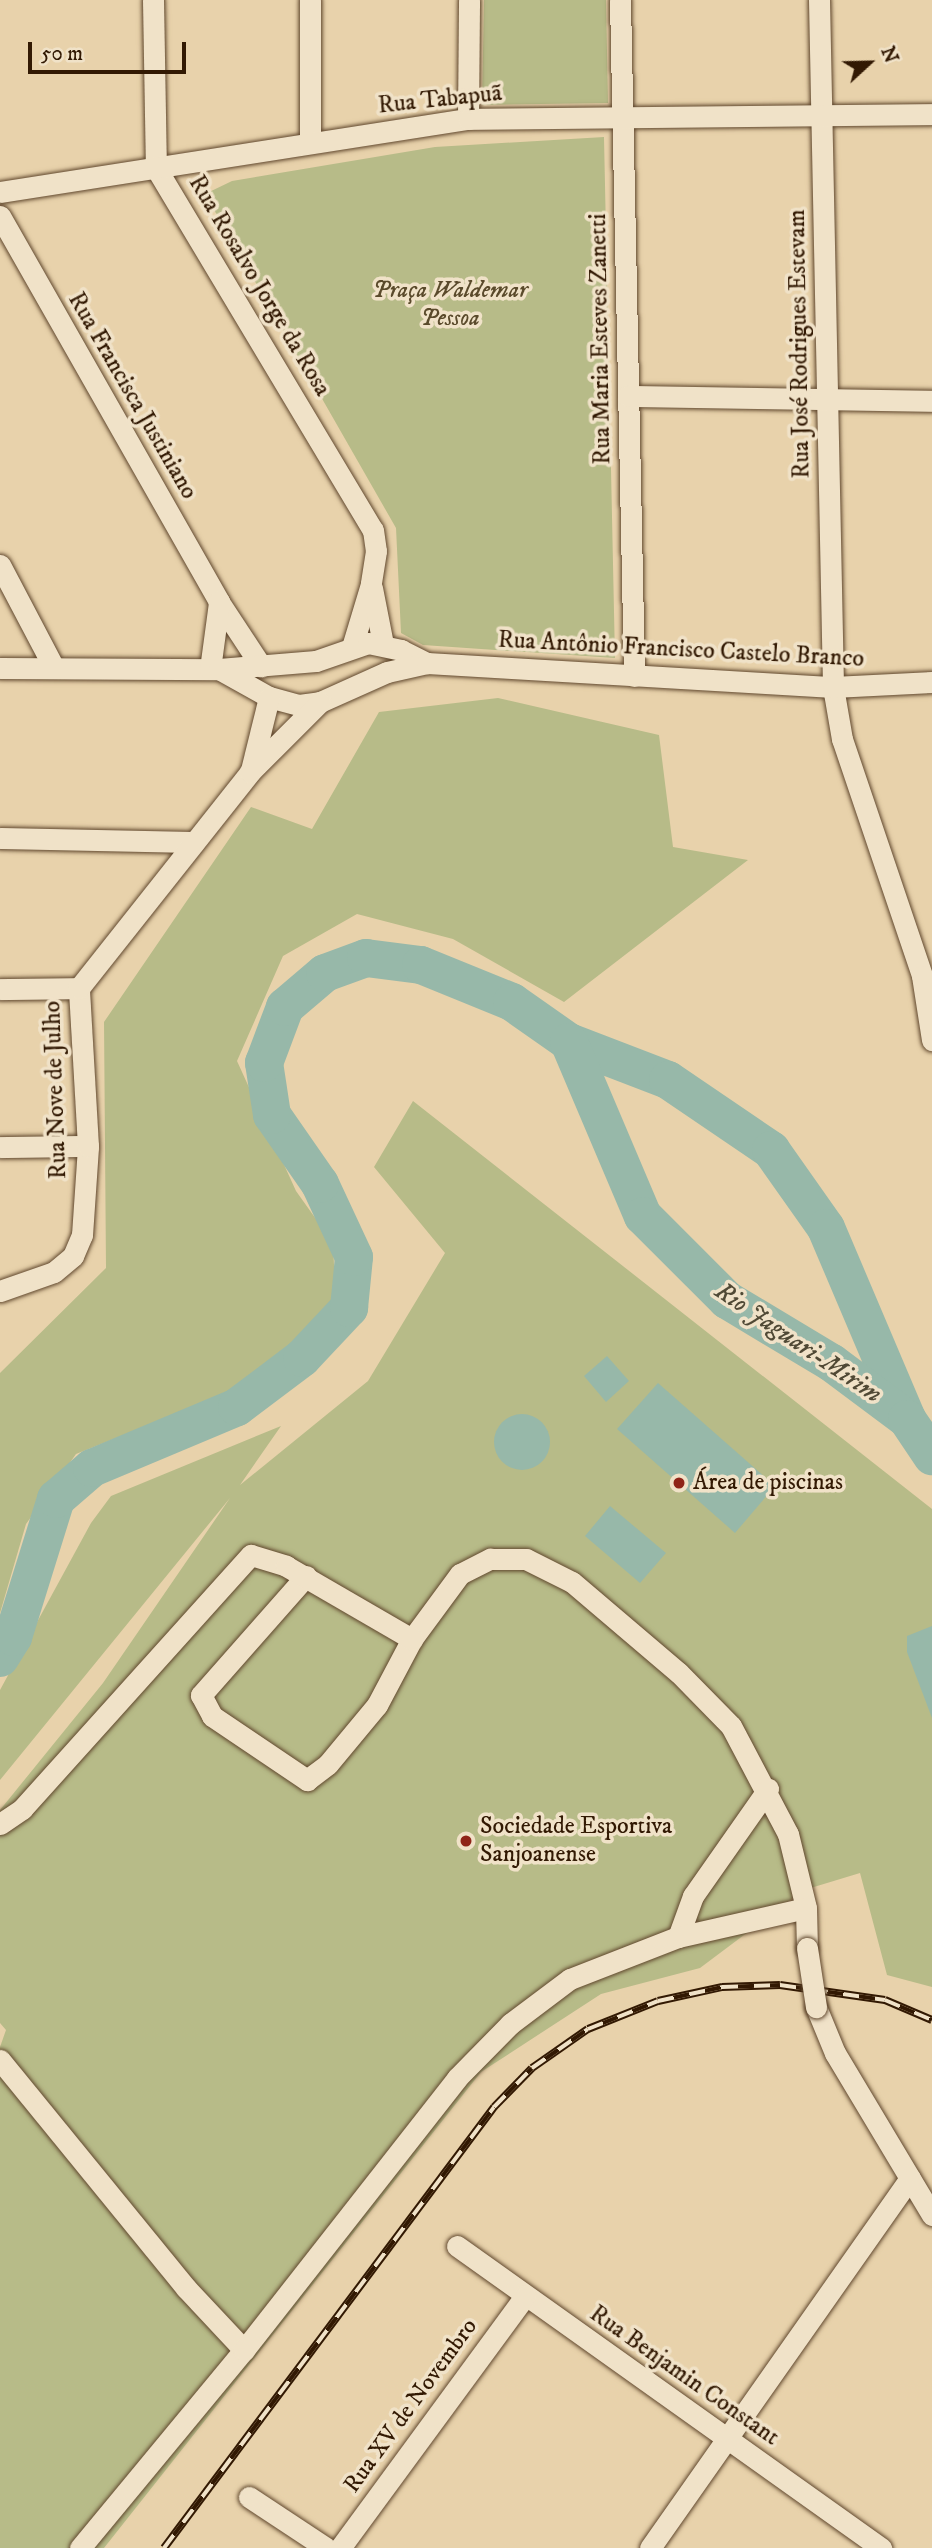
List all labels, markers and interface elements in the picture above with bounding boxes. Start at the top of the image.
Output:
scale bar [32,28,189,72]
north arrow [834,28,904,98]
text: 50 m [41,41,83,67]
text: N [875,43,903,66]
street label: Rua Tabapuã [377,79,503,121]
street label: Rua Rosalvo Jorge da Rosa [182,170,336,402]
street label: Rua José Rodrigues Estevam [783,209,817,479]
street label: Rua Maria Esteves Zanetti [584,213,618,465]
park label: Praça Waldemar Pessoa [373,277,527,333]
street label: Rua Francisca Justiniano [61,288,203,504]
street label: Rua Antônio Francisco Castelo Branco [497,626,865,674]
street label: Rua Nove de Julho [38,1000,74,1180]
water label: Rio Jaguari-Mirim [709,1276,887,1410]
place label: Área de piscinas [693,1469,843,1497]
marker: Área de piscinas [671,1475,687,1491]
place label: Sociedade Esportiva Sanjoanense [480,1813,672,1869]
marker: Sociedade Esportiva Sanjoanense [458,1833,474,1849]
street label: Rua Benjamin Constant [584,2300,784,2452]
street label: Rua XV de Novembro [338,2313,484,2499]

